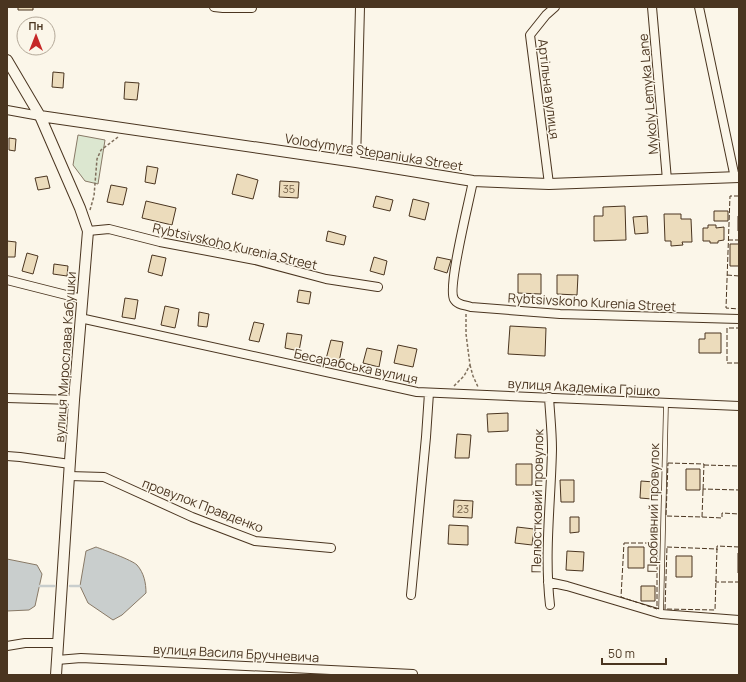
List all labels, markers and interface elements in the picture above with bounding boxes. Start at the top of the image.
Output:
north arrow [16,16,56,56]
text: Пн [29,18,44,33]
street label: Mykoly Lemyka Lane [634,32,662,155]
street label: Артільна вулиця [534,38,564,140]
street label: Volodymyra Stepaniuka Street [284,129,464,175]
house number: 35 [283,181,295,196]
street label: Rybtsivskoho Kurenia Street [151,218,319,274]
street label: вулиця Мирослава Кабушки [50,271,80,443]
street label: Rybtsivskoho Kurenia Street [507,289,677,315]
street label: Бесарабська вулиця [292,344,420,388]
street label: вулиця Академіка Грішко [507,374,661,400]
street label: Пелюстковий провулок [527,428,547,573]
street label: Пробивний провулок [643,443,663,573]
street label: провулок Правденко [140,474,266,537]
house number: 23 [457,501,469,516]
street label: вулиця Василя Бручневича [152,640,320,666]
scale bar [602,640,666,666]
text: 50 m [608,645,635,662]

